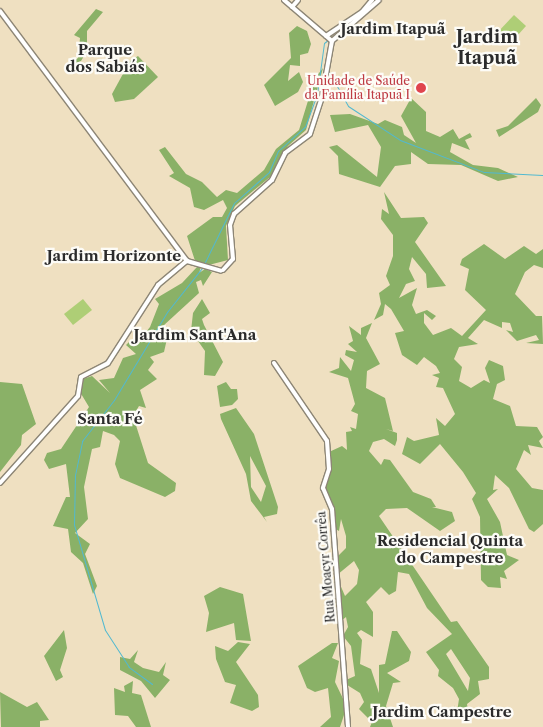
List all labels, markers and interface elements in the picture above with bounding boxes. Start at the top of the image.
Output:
district label: Jardim Itapuã [340,20,446,38]
district label: Jardim Itapuã [456,27,518,70]
district label: Parque dos Sabiás [65,40,145,75]
place label: Unidade de Saúde da Família Itapuã I [304,74,410,102]
marker: Unidade de Saúde da Família Itapuã I [414,81,428,95]
district label: Jardim Horizonte [47,247,181,265]
district label: Jardim Sant'Ana [133,326,257,344]
district label: Santa Fé [77,410,143,428]
street label: Rua Moacyr Corrêa [314,511,338,623]
district label: Residencial Quinta do Campestre [377,531,523,566]
district label: Jardim Campestre [372,703,512,721]

